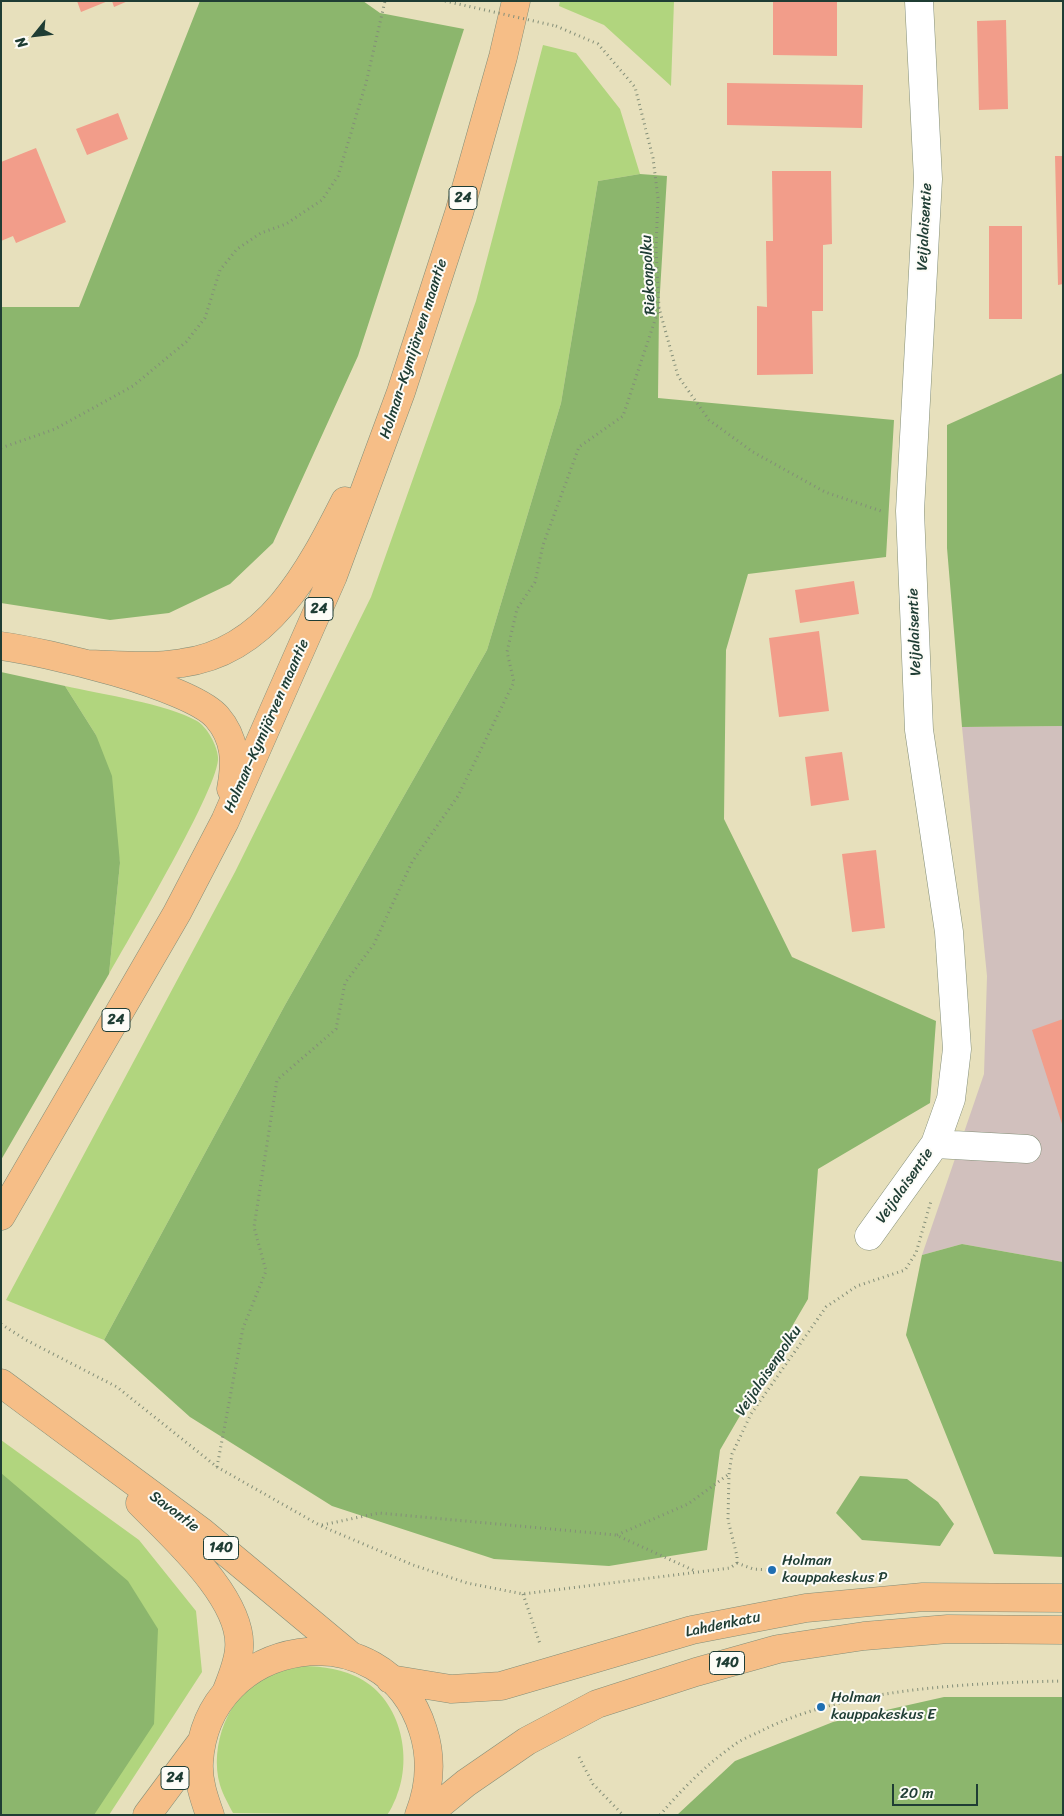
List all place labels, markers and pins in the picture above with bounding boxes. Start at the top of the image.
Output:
place label: Holman kauppakeskus P [782,1552,887,1587]
marker: Holman kauppakeskus P [766,1564,778,1576]
place label: Holman kauppakeskus E [831,1689,936,1724]
marker: Holman kauppakeskus E [815,1701,827,1713]

